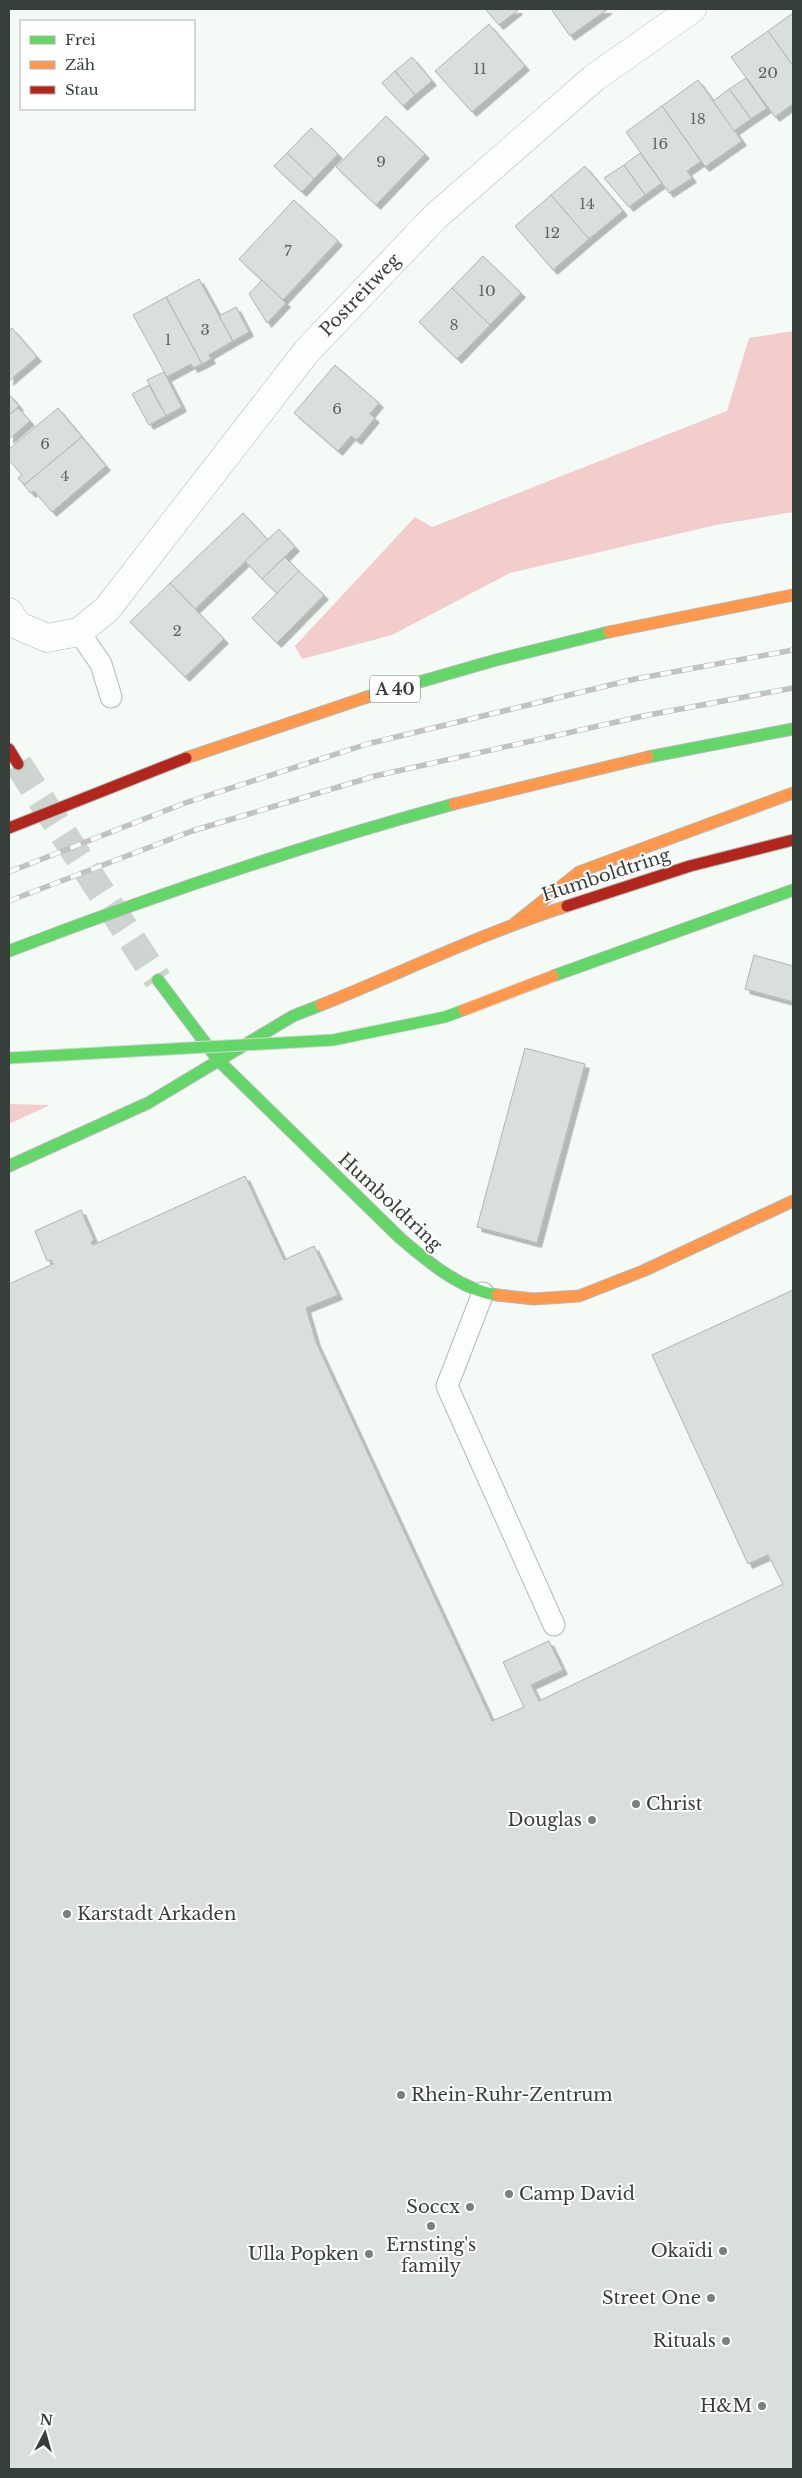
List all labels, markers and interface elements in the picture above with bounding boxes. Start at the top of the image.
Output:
legend [20,20,195,110]
text: Frei [65,30,96,49]
text: Zäh [65,55,95,74]
house number: 11 [473,59,487,78]
house number: 20 [758,63,778,82]
text: Stau [65,80,99,99]
house number: 18 [690,109,706,128]
house number: 16 [652,134,668,153]
house number: 9 [376,152,386,171]
house number: 14 [579,194,595,213]
house number: 12 [544,223,560,242]
house number: 7 [284,241,292,260]
street label: Postreitweg [315,249,405,341]
house number: 10 [478,281,496,300]
house number: 8 [449,315,459,334]
house number: 3 [200,320,210,339]
house number: 1 [165,330,171,349]
house number: 6 [332,399,342,418]
house number: 6 [40,434,50,453]
house number: 4 [61,466,69,485]
house number: 2 [172,621,182,640]
road number: A 40 [370,676,420,702]
street label: Humboldtring [539,844,673,906]
street label: Humboldtring [334,1148,447,1256]
place label: Christ [646,1793,703,1815]
marker: Christ [630,1798,642,1810]
place label: Douglas [507,1809,582,1831]
marker: Douglas [586,1814,598,1826]
place label: Karstadt Arkaden [77,1903,236,1925]
marker: Karstadt Arkaden [61,1908,73,1920]
place label: Rhein-Ruhr-Zentrum [411,2084,613,2106]
marker: Rhein-Ruhr-Zentrum [395,2089,407,2101]
place label: Camp David [519,2183,635,2205]
marker: Camp David [503,2188,515,2200]
place label: Soccx [406,2196,460,2218]
marker: Soccx [464,2201,476,2213]
marker: Ernsting's family [425,2220,437,2232]
place label: Ernsting's family [386,2234,476,2277]
place label: Okaïdi [651,2240,713,2262]
place label: Ulla Popken [248,2243,359,2265]
marker: Okaïdi [717,2245,729,2257]
marker: Ulla Popken [363,2248,375,2260]
place label: Street One [602,2287,701,2309]
marker: Street One [705,2292,717,2304]
place label: Rituals [653,2330,716,2352]
marker: Rituals [720,2335,732,2347]
place label: H&M [700,2395,752,2417]
marker: H&M [756,2400,768,2412]
north arrow [20,2408,70,2458]
text: N [39,2410,54,2430]

